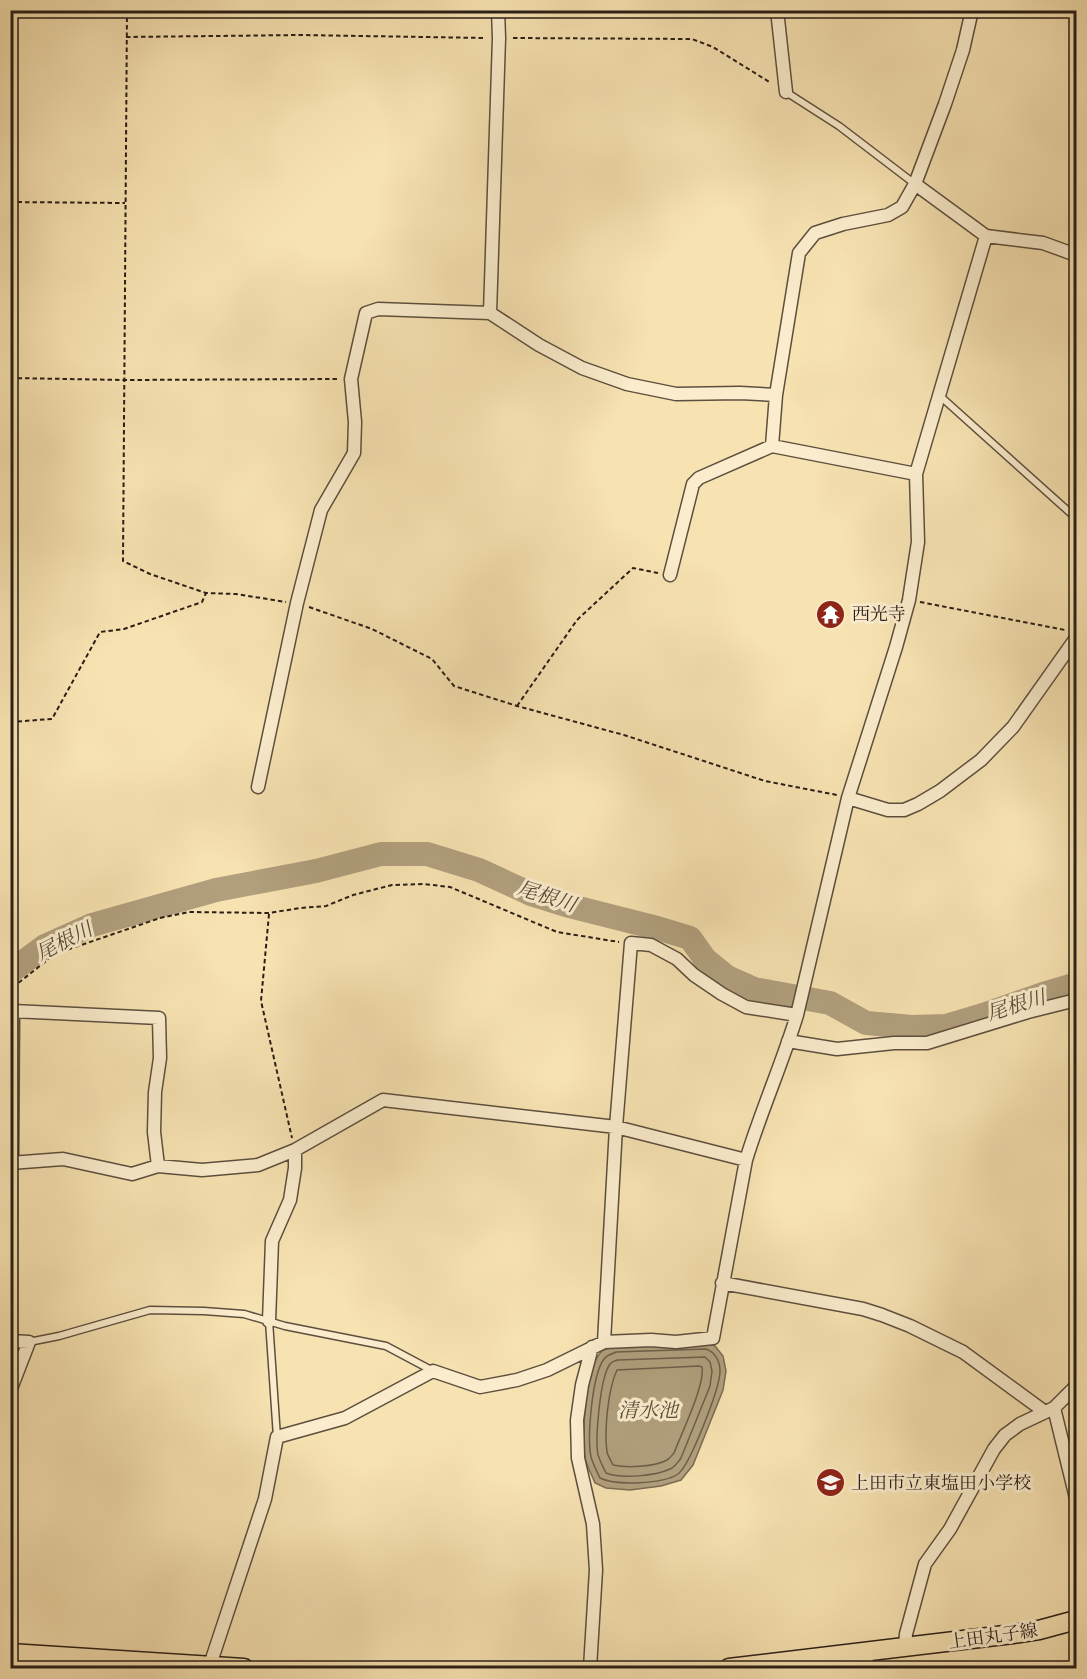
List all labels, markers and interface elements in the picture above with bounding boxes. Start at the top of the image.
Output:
temple icon: 西光寺 [815,598,847,630]
place label: 西光寺 [852,604,906,626]
water label: 尾根川 [514,876,581,919]
water label: 尾根川 [32,917,99,967]
water label: 尾根川 [984,985,1051,1027]
water label: 清水池 [618,1399,680,1424]
school or university icon: 上田市立東塩田小学校 [814,1467,846,1499]
place label: 上田市立東塩田小学校 [851,1473,1031,1495]
street label: 上田丸子線 [947,1620,1039,1654]

